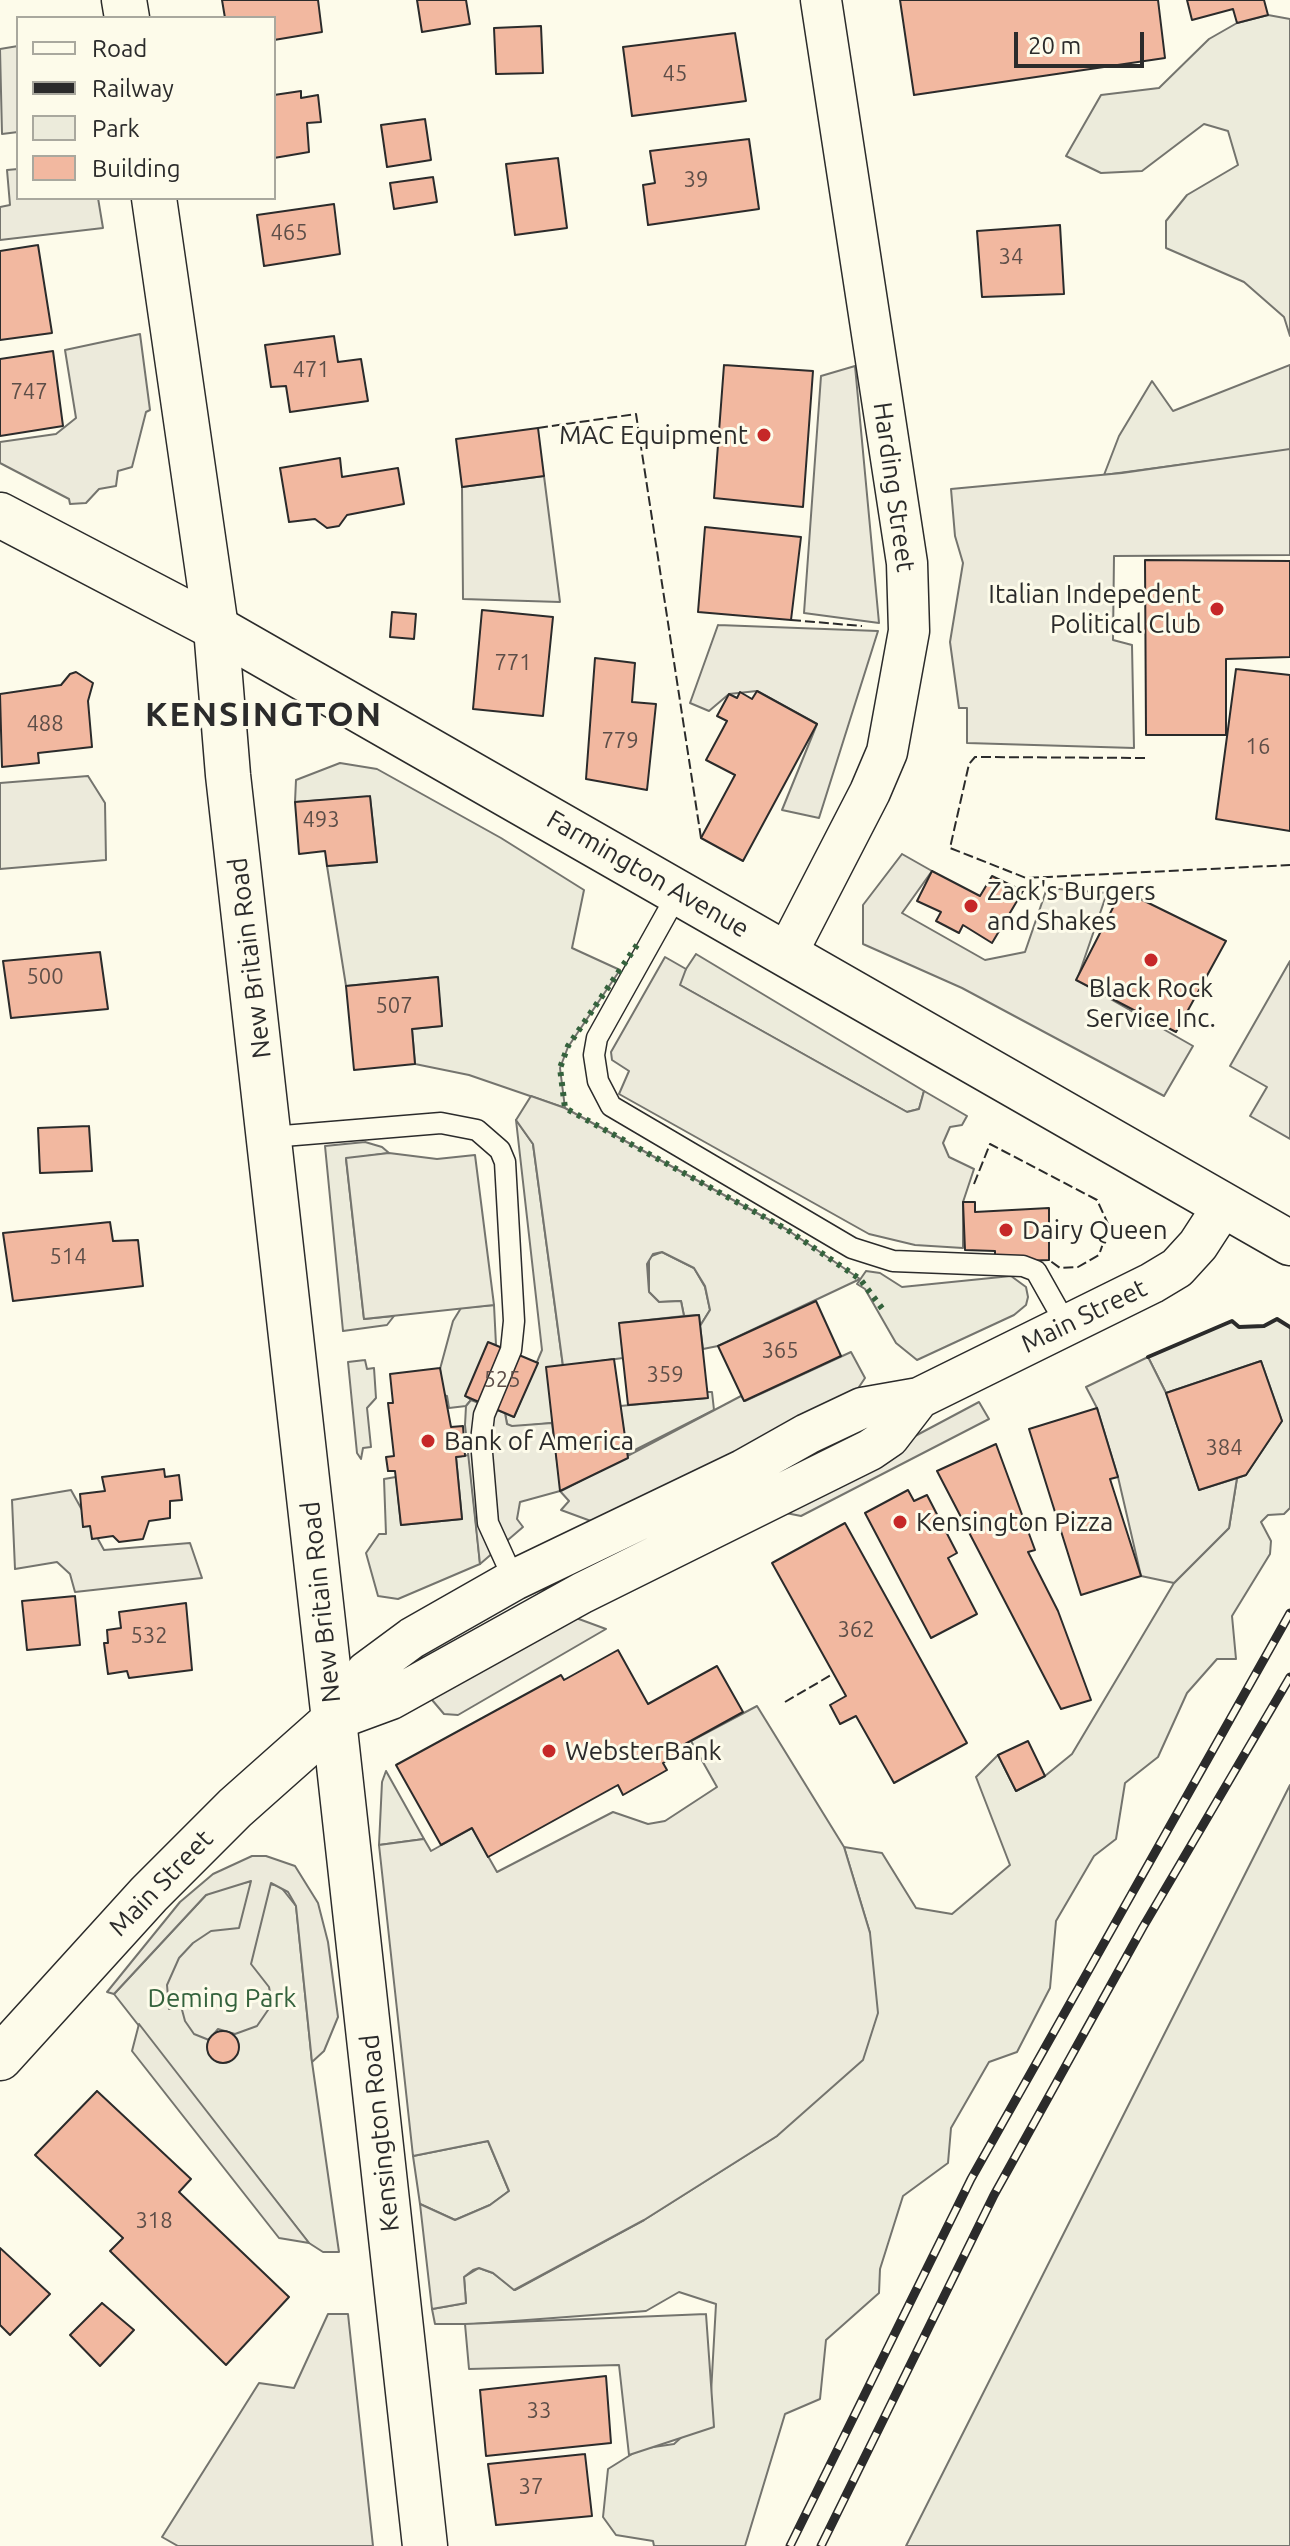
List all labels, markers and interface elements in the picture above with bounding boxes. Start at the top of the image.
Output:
legend [16,16,276,200]
scale bar [1018,16,1148,66]
text: 20 m [1028,32,1081,59]
text: Road [92,35,147,62]
house number: 45 [663,61,687,87]
text: Railway [92,75,174,102]
text: Park [92,115,140,142]
text: Building [92,155,180,182]
house number: 39 [684,167,708,193]
house number: 465 [270,220,308,246]
house number: 34 [999,244,1023,270]
house number: 471 [292,357,330,383]
house number: 747 [10,379,48,405]
street label: Harding Street [867,400,921,574]
place label: MAC Equipment [559,419,748,451]
marker: MAC Equipment [755,426,773,444]
place label: Italian Indepedent Political Club [988,578,1201,640]
marker: Italian Indepedent Political Club [1208,600,1226,618]
house number: 771 [494,650,532,676]
district label: KENSINGTON [145,695,383,735]
house number: 488 [26,711,64,737]
house number: 779 [601,728,639,754]
house number: 16 [1246,734,1270,760]
street label: Farmington Avenue [541,803,755,945]
house number: 493 [302,807,340,833]
street label: New Britain Road [222,856,278,1060]
place label: Zack's Burgers and Shakes [987,875,1155,936]
marker: Zack's Burgers and Shakes [962,897,980,915]
marker: Black Rock Service Inc. [1142,951,1160,969]
house number: 500 [26,964,64,990]
place label: Black Rock Service Inc. [1086,972,1216,1034]
house number: 507 [375,993,413,1019]
place label: Dairy Queen [1022,1214,1168,1246]
marker: Dairy Queen [997,1221,1015,1239]
house number: 514 [49,1244,87,1270]
street label: Main Street [1016,1272,1152,1360]
house number: 365 [761,1338,799,1364]
house number: 359 [646,1362,684,1388]
house number: 525 [483,1367,521,1393]
place label: Bank of America [444,1425,634,1457]
marker: Bank of America [419,1432,437,1450]
house number: 384 [1205,1435,1243,1461]
street label: New Britain Road [295,1500,347,1704]
place label: Kensington Pizza [916,1506,1113,1538]
marker: Kensington Pizza [891,1513,909,1531]
house number: 362 [837,1617,875,1643]
house number: 532 [130,1623,168,1649]
place label: WebsterBank [565,1735,722,1767]
marker: WebsterBank [540,1742,558,1760]
street label: Main Street [103,1823,219,1943]
park label: Deming Park [148,1982,296,2014]
street label: Kensington Road [354,2033,406,2233]
house number: 318 [135,2208,173,2234]
house number: 33 [527,2398,551,2424]
house number: 37 [519,2474,543,2500]

